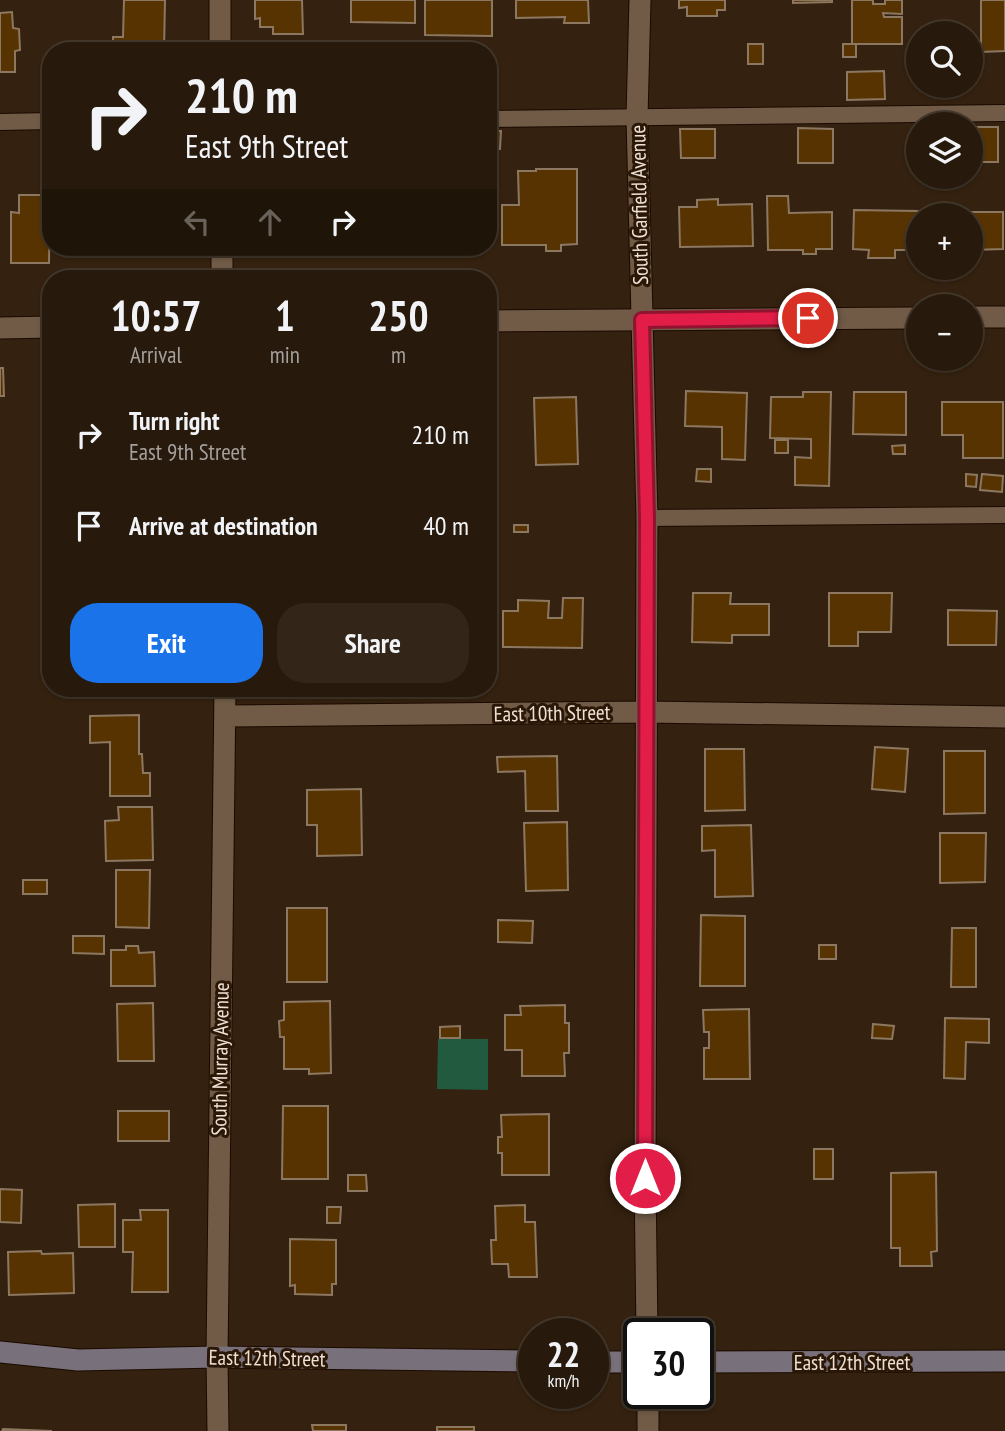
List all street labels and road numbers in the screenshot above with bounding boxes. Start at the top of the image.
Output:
street label: South Garfield Avenue [624,125,654,285]
street label: East 10th Street [493,698,611,728]
street label: South Murray Avenue [205,982,235,1136]
street label: East 12th Street [208,1343,326,1373]
street label: East 12th Street [794,1349,911,1376]

